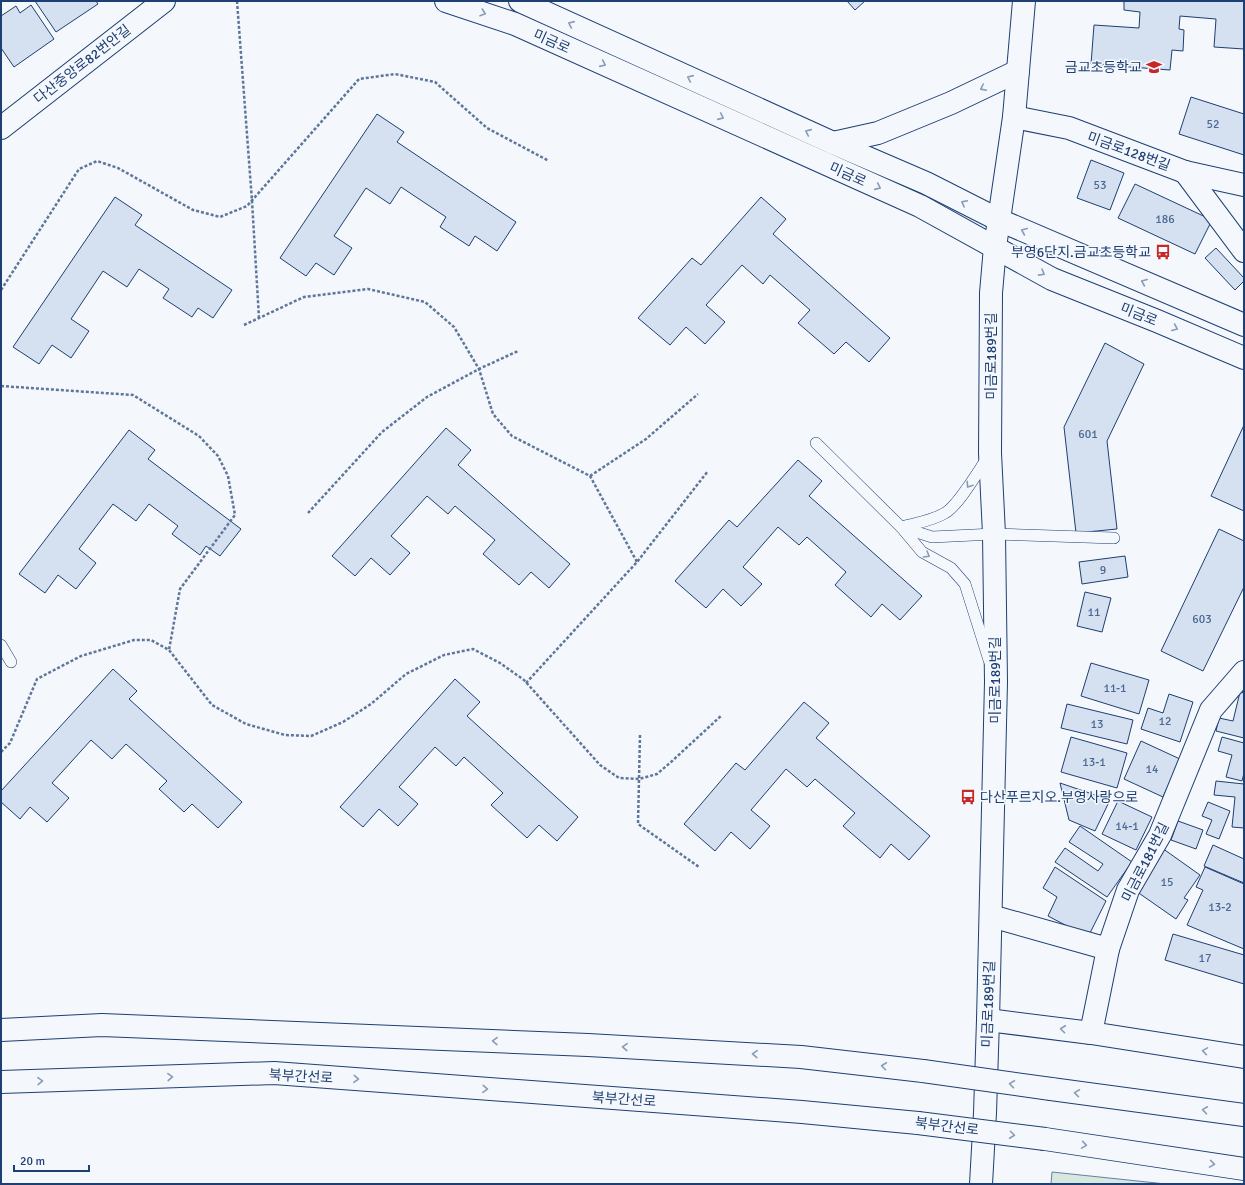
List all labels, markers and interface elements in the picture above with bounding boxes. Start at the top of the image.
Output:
one-way arrow [479,9,486,17]
street label: 다산중앙로82번안길 [31,21,134,107]
one-way arrow [568,21,576,29]
street label: 미금로 [531,26,573,57]
school or university icon: 금교초등학교 [1145,58,1163,76]
one-way arrow [599,59,606,67]
place label: 금교초등학교 [1065,59,1142,76]
one-way arrow [686,75,694,83]
one-way arrow [980,83,987,91]
one-way arrow [717,112,725,120]
house number: 52 [1207,117,1219,132]
one-way arrow [805,129,812,137]
street label: 미금로128번길 [1085,129,1173,174]
street label: 미금로 [827,159,869,190]
house number: 53 [1094,178,1106,193]
one-way arrow [874,182,882,190]
one-way arrow [961,200,969,208]
house number: 186 [1155,212,1175,227]
one-way arrow [1021,228,1029,236]
bus stop icon: 부영6단지.금교초등학교 [1154,243,1172,261]
place label: 부영6단지.금교초등학교 [1011,244,1151,261]
one-way arrow [1037,269,1045,276]
one-way arrow [1140,279,1148,287]
street label: 미금로 [1118,299,1160,330]
street label: 미금로189번길 [983,312,1000,400]
one-way arrow [1171,324,1178,332]
house number: 601 [1078,427,1098,442]
one-way arrow [967,481,974,488]
one-way arrow [923,550,930,557]
house number: 9 [1100,563,1106,578]
house number: 11 [1088,605,1100,620]
house number: 603 [1192,612,1212,627]
street label: 미금로189번길 [987,636,1004,724]
house number: 11-1 [1103,681,1127,696]
house number: 12 [1159,714,1171,729]
house number: 13 [1091,717,1103,732]
house number: 13-1 [1082,755,1106,770]
house number: 14 [1146,762,1159,777]
bus stop icon: 다산푸르지오.부영사랑으로 [959,788,977,806]
place label: 다산푸르지오.부영사랑으로 [980,789,1138,806]
house number: 14-1 [1115,819,1139,834]
street label: 미금로181번길 [1118,820,1173,905]
house number: 15 [1161,875,1173,890]
house number: 13-2 [1208,900,1232,915]
house number: 17 [1199,951,1211,966]
street label: 미금로189번길 [978,960,999,1048]
one-way arrow [1060,1025,1066,1034]
one-way arrow [492,1037,498,1045]
one-way arrow [622,1043,628,1051]
one-way arrow [1202,1047,1209,1056]
one-way arrow [752,1050,758,1058]
one-way arrow [881,1062,887,1071]
street label: 북부간선로 [268,1066,334,1087]
one-way arrow [167,1072,173,1081]
one-way arrow [353,1075,359,1084]
one-way arrow [37,1077,43,1085]
one-way arrow [1009,1080,1015,1089]
one-way arrow [482,1084,488,1093]
one-way arrow [1073,1088,1080,1097]
street label: 북부간선로 [591,1089,657,1110]
one-way arrow [1202,1106,1208,1115]
street label: 북부간선로 [914,1114,980,1139]
one-way arrow [1009,1130,1015,1139]
one-way arrow [1080,1140,1087,1148]
scale bar [14,1147,89,1173]
text: 20 m [20,1154,45,1169]
one-way arrow [1209,1159,1215,1168]

